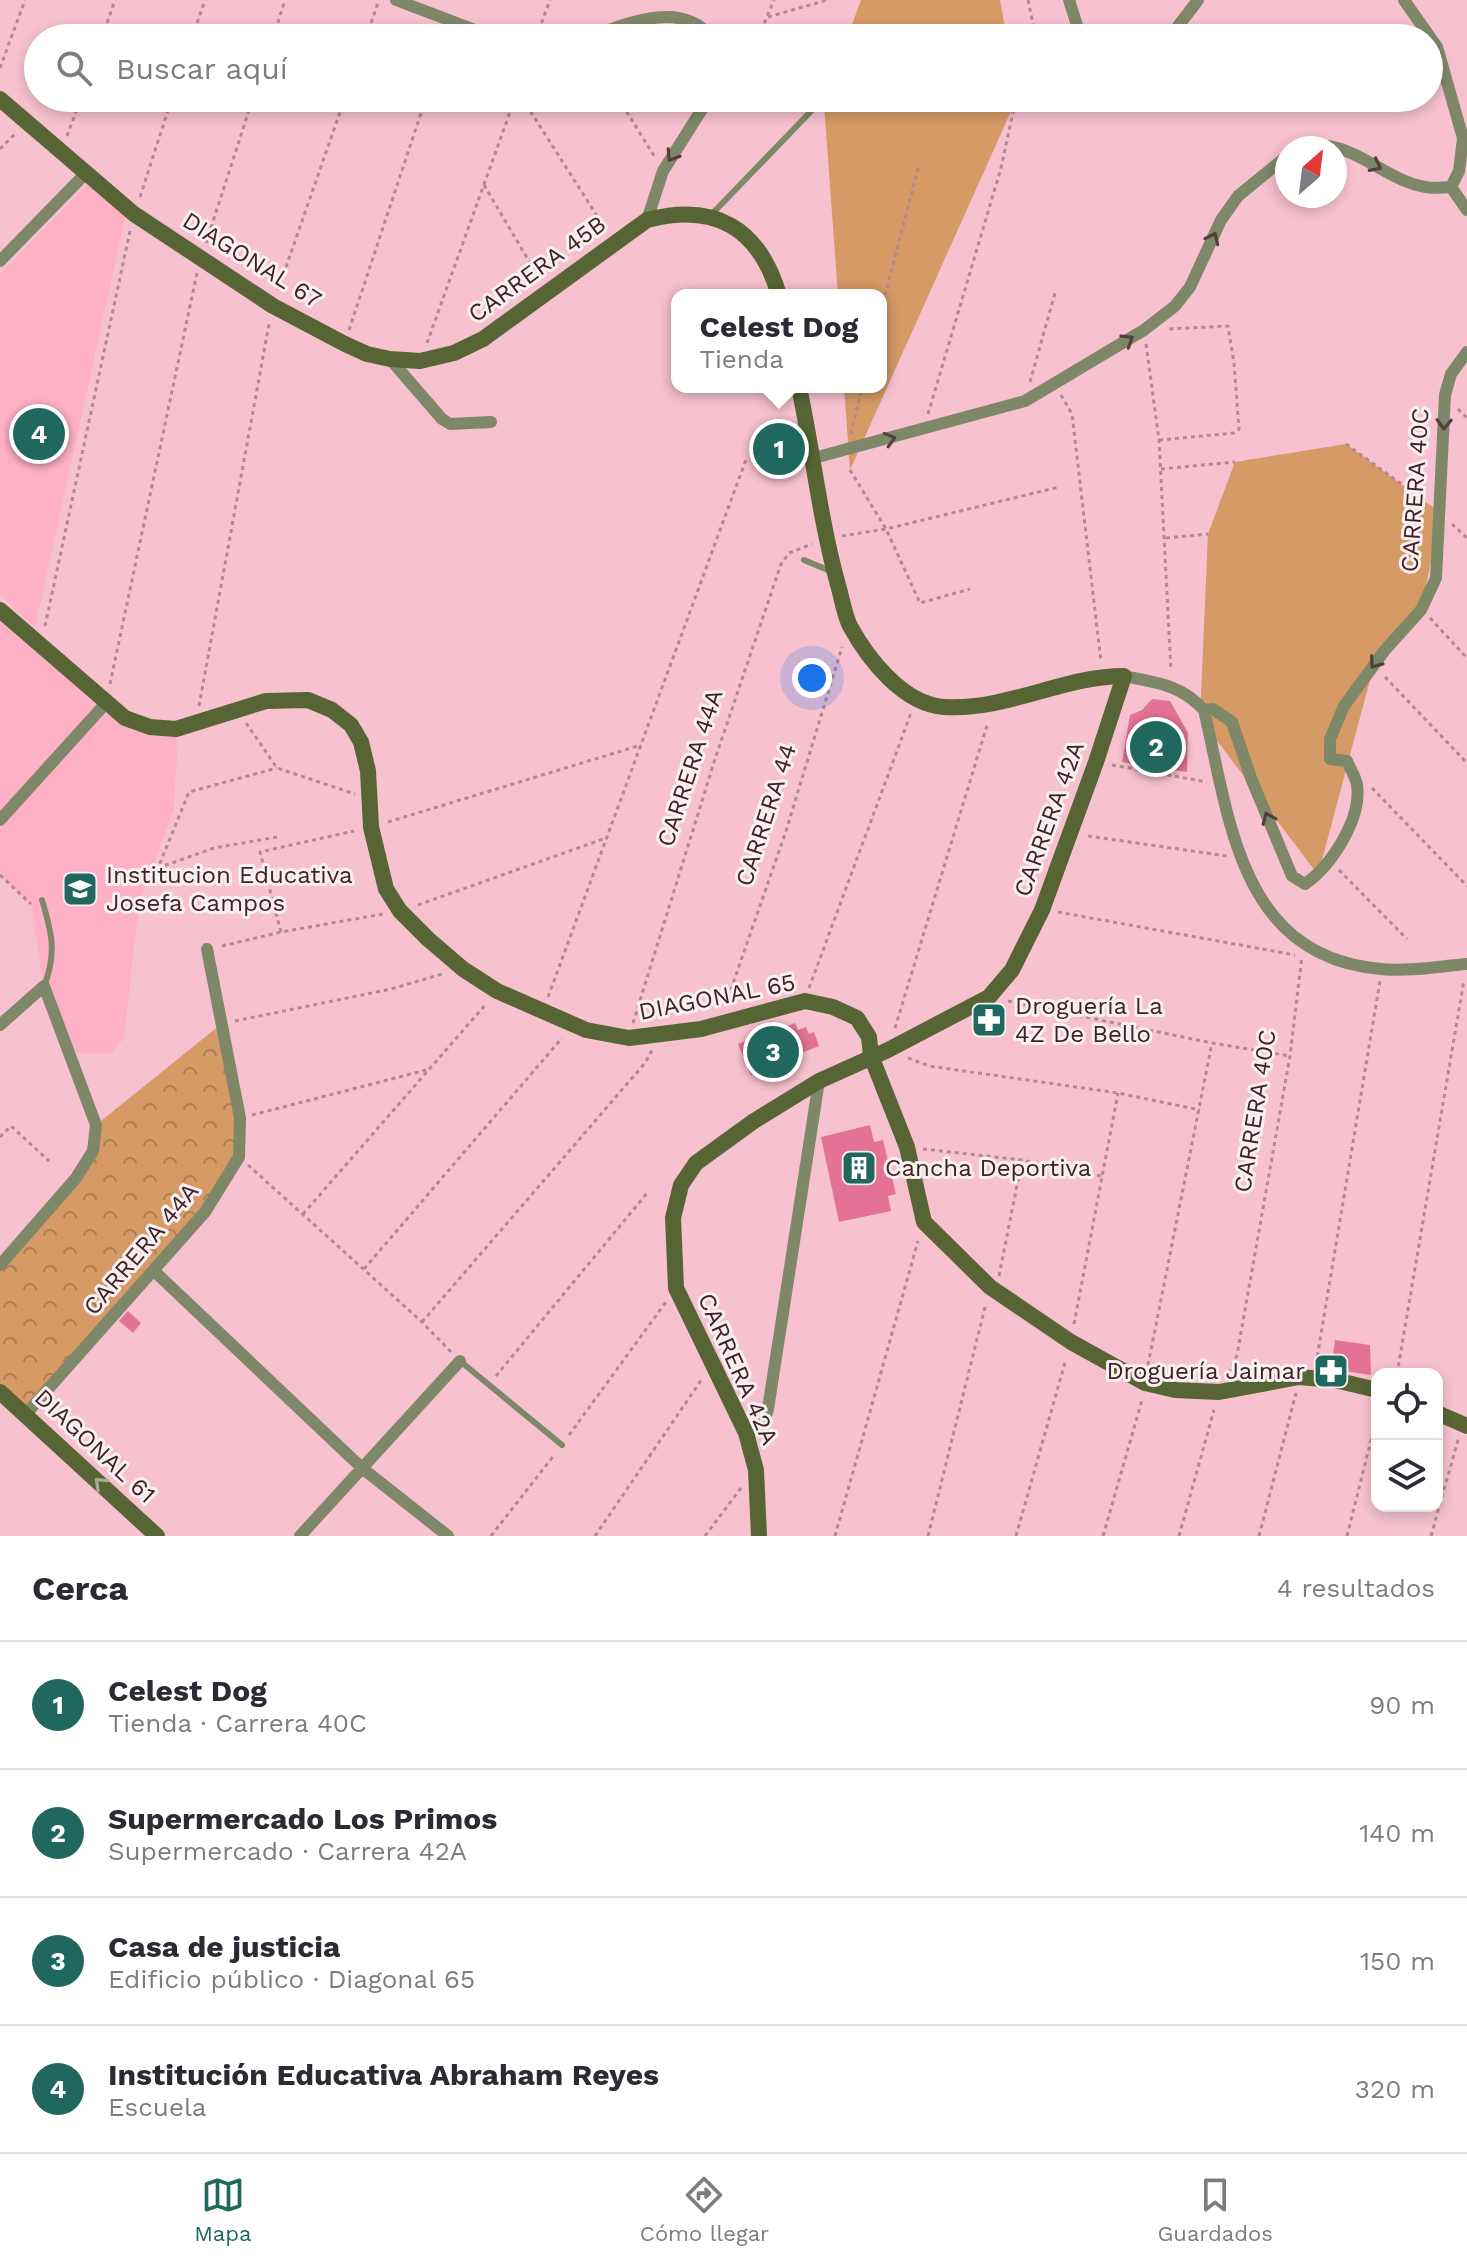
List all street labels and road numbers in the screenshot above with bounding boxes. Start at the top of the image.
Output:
street label: DIAGONAL 67 [177,206,327,314]
street label: CARRERA 45B [463,210,611,328]
street label: CARRERA 40C [1395,407,1435,573]
street label: CARRERA 44A [651,686,729,850]
street label: CARRERA 42A [1008,737,1090,900]
street label: CARRERA 44 [730,740,802,890]
street label: DIAGONAL 65 [636,968,798,1026]
street label: CARRERA 40C [1228,1028,1282,1194]
street label: CARRERA 44A [78,1177,204,1321]
street label: CARRERA 42A [692,1289,784,1449]
street label: DIAGONAL 61 [29,1383,161,1509]

